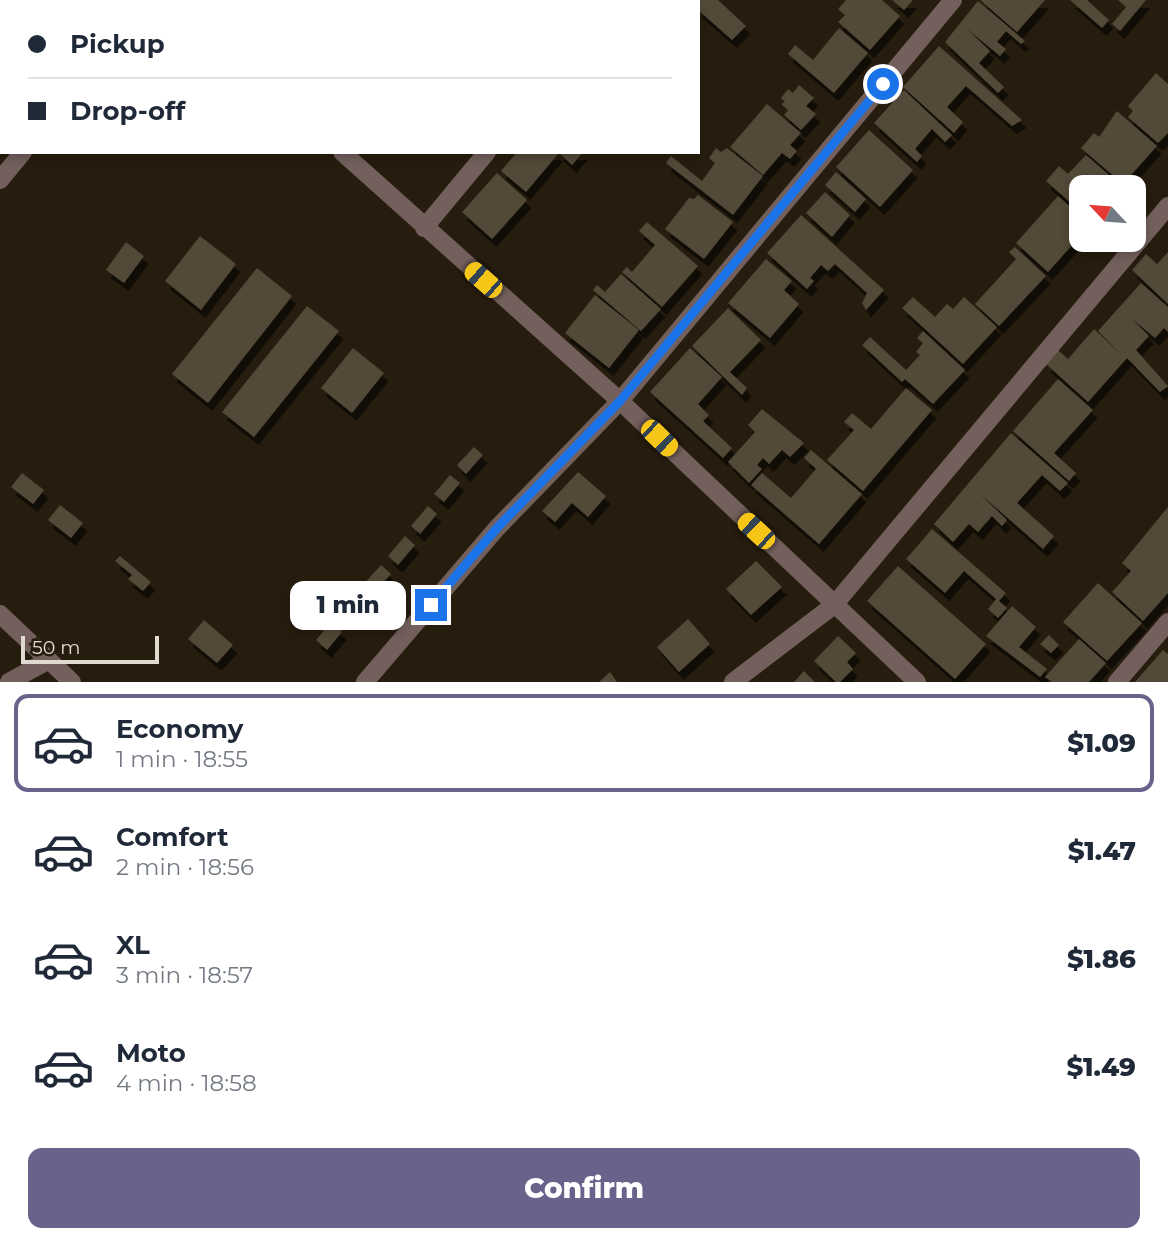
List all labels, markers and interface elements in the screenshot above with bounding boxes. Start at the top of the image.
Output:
text: Pickup [70,28,165,60]
route start [867,68,899,100]
text: Drop-off [70,95,185,127]
north arrow [1069,175,1146,252]
map controls [1069,175,1146,252]
car [461,258,506,302]
car [637,416,682,460]
car [734,509,779,553]
callout: 1 min [291,580,406,630]
route end [415,589,447,621]
text: 1 min [316,591,380,619]
scale bar [21,633,159,665]
text: 50 m [32,636,80,659]
icon: car [32,712,95,775]
text: Economy [116,713,243,745]
text: $1.09 [1067,727,1136,759]
text: 1 min · 18:55 [116,745,248,773]
icon: car [32,820,95,883]
text: Comfort [116,821,228,853]
text: $1.47 [1068,835,1136,867]
text: 2 min · 18:56 [116,853,254,881]
icon: car [32,928,95,991]
text: XL [116,929,150,961]
text: $1.86 [1067,943,1136,975]
text: 3 min · 18:57 [116,961,253,989]
icon: car [32,1036,95,1099]
text: Moto [116,1037,186,1069]
text: $1.49 [1066,1051,1136,1083]
text: 4 min · 18:58 [116,1069,257,1097]
button: Confirm [28,1148,1140,1228]

